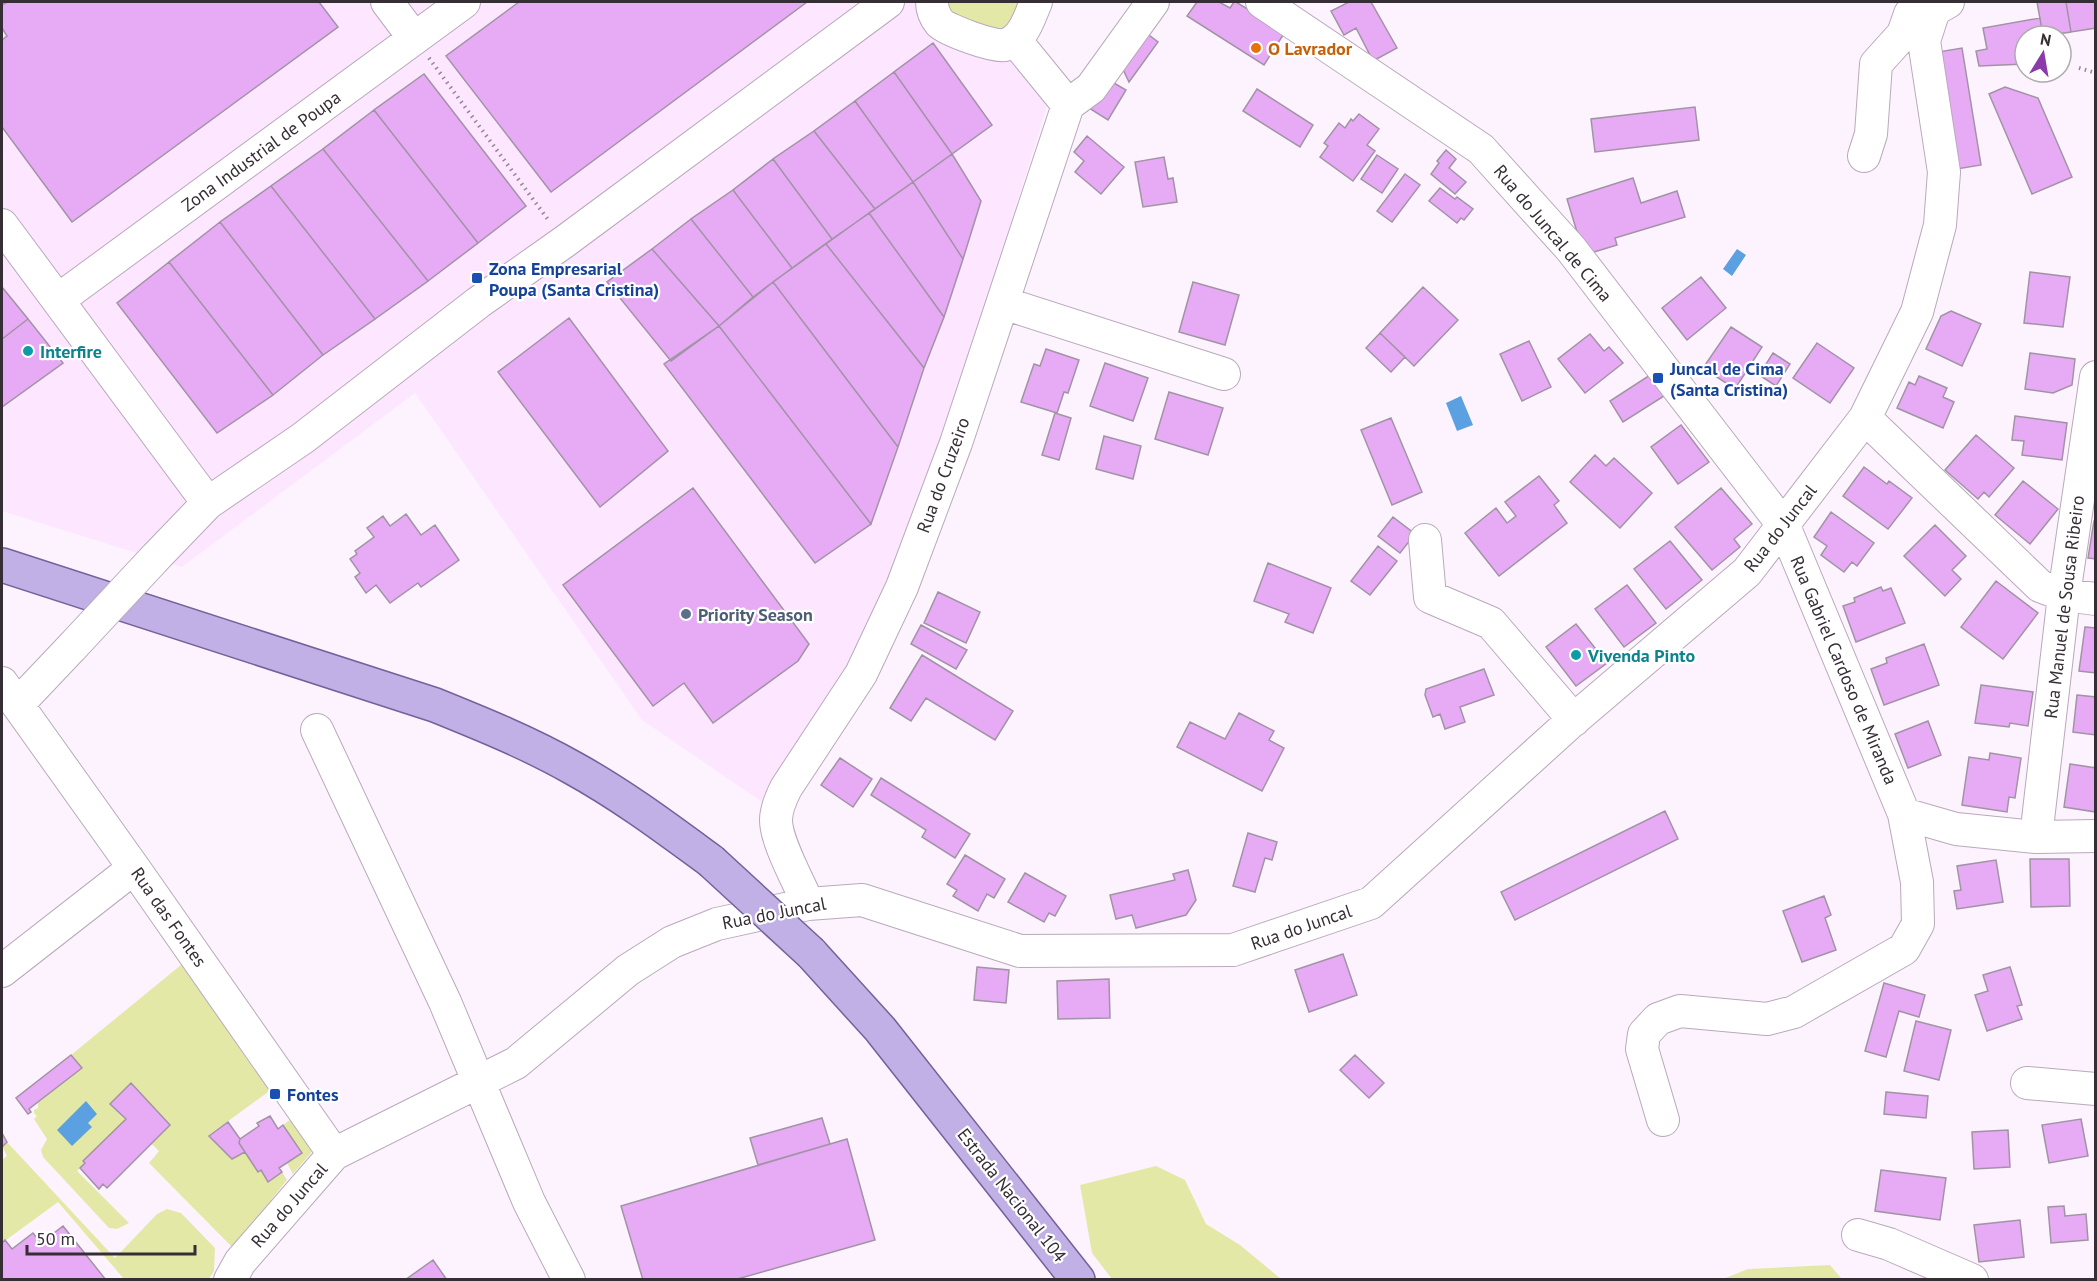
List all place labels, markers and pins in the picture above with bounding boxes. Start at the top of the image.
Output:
place label: O Lavrador [1268,37,1353,60]
marker: O Lavrador [1249,41,1263,55]
place label: Zona Empresarial Poupa (Santa Cristina) [489,257,659,301]
marker: Zona Empresarial Poupa (Santa Cristina) [470,271,484,285]
place label: Interfire [40,340,102,363]
marker: Interfire [21,344,35,358]
place label: Juncal de Cima (Santa Cristina) [1669,357,1788,401]
marker: Juncal de Cima (Santa Cristina) [1651,371,1665,385]
place label: Priority Season [698,603,813,626]
marker: Priority Season [679,607,693,621]
place label: Vivenda Pinto [1587,644,1695,667]
marker: Vivenda Pinto [1569,648,1583,662]
place label: Fontes [287,1083,339,1106]
marker: Fontes [268,1087,282,1101]

